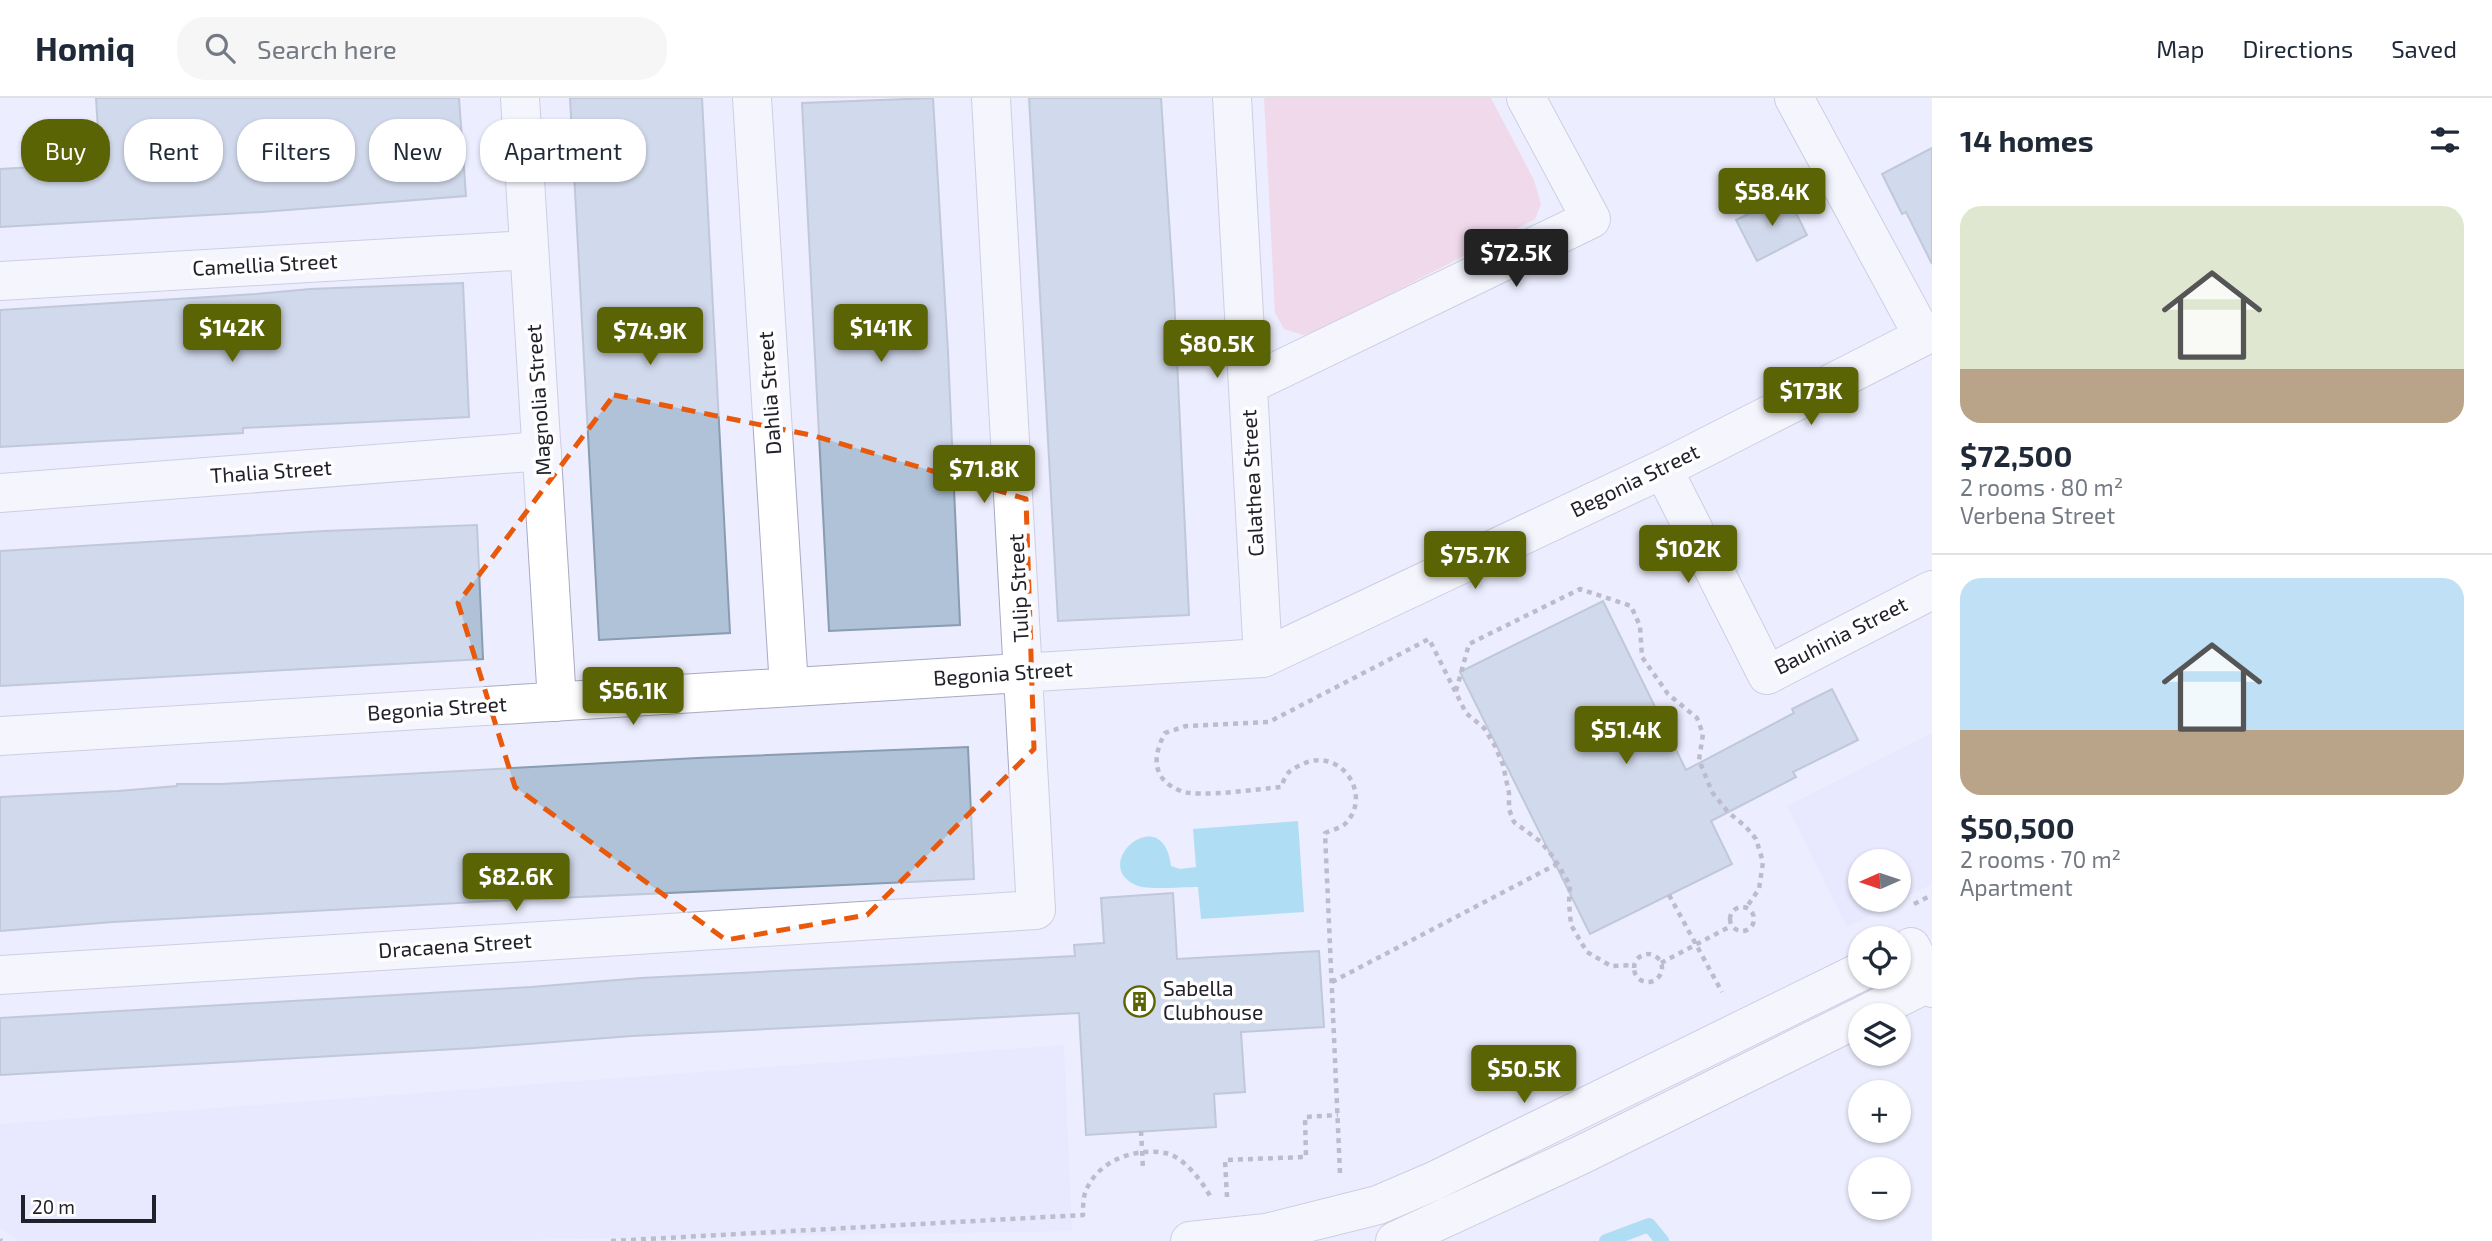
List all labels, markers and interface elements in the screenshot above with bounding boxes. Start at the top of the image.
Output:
search box [177,17,667,80]
text: Homiq [35,28,135,68]
icon: search [201,29,239,67]
text: Search here [257,33,397,64]
text: Map [2156,34,2204,63]
text: Directions [2242,34,2353,63]
text: Saved [2391,34,2457,63]
chip: Buy [21,119,110,182]
chip: Rent [124,119,223,182]
chip: Filters [237,119,355,182]
chip: New [369,119,466,182]
chip: Apartment [480,119,646,182]
icon: filters [2426,121,2464,159]
text: 14 homes [1960,122,2094,158]
pin: $58.4K [1715,169,1829,228]
text: $58.4K [1734,177,1810,205]
pin: $72.5K [1459,230,1573,289]
text: $72.5K [1480,238,1552,266]
street label: Camellia Street [192,247,338,280]
icon: home [2149,252,2275,378]
pin: $142K [183,304,281,364]
pin: $141K [832,304,930,364]
pin: $74.9K [593,308,707,367]
text: $142K [199,313,265,341]
text: $141K [850,313,912,341]
text: $74.9K [613,316,687,344]
pin: $80.5K [1160,320,1274,380]
street label: Magnolia Street [520,324,555,477]
text: $80.5K [1179,329,1255,357]
street label: Dahlia Street [752,331,785,456]
pin: $173K [1762,368,1860,427]
text: $173K [1779,376,1843,404]
street label: Calathea Street [1235,409,1268,557]
text: $72,500 [1960,437,2072,473]
street label: Begonia Street [1566,438,1703,522]
pin: $71.8K [927,446,1041,505]
street label: Thalia Street [209,454,333,487]
text: $71.8K [949,454,1019,482]
text: 2 rooms · 80 m² [1960,473,2123,501]
text: Verbena Street [1960,501,2115,529]
pin: $102K [1639,526,1737,585]
pin: $75.7K [1418,532,1532,591]
street label: Tulip Street [1002,533,1033,643]
text: $102K [1655,534,1721,562]
text: $75.7K [1440,540,1510,568]
street label: Bauhinia Street [1770,590,1911,679]
icon: home [2149,624,2275,750]
street label: Begonia Street [932,655,1074,690]
pin: $56.1K [576,668,690,727]
text: $56.1K [599,676,667,704]
street label: Begonia Street [366,690,508,725]
pin: $51.4K [1569,706,1683,766]
text: $51.4K [1591,715,1661,743]
text: $50,500 [1960,809,2075,845]
text: 2 rooms · 70 m² [1960,845,2121,873]
north arrow [1848,849,1911,912]
map controls [1848,849,1911,1220]
pin: $82.6K [459,854,573,913]
text: $82.6K [479,862,553,890]
text: Apartment [1960,873,2073,901]
button: locate [1848,926,1911,989]
street label: Dracaena Street [377,927,532,962]
place label: Sabella Clubhouse [1163,975,1263,1024]
building icon: Sabella Clubhouse [1123,984,1157,1018]
button: layers [1848,1003,1911,1066]
pin: $50.5K [1467,1046,1581,1105]
text: $50.5K [1487,1054,1561,1082]
button: + [1848,1080,1911,1143]
button: − [1848,1157,1911,1220]
scale bar [21,1192,156,1224]
text: 20 m [32,1195,75,1218]

